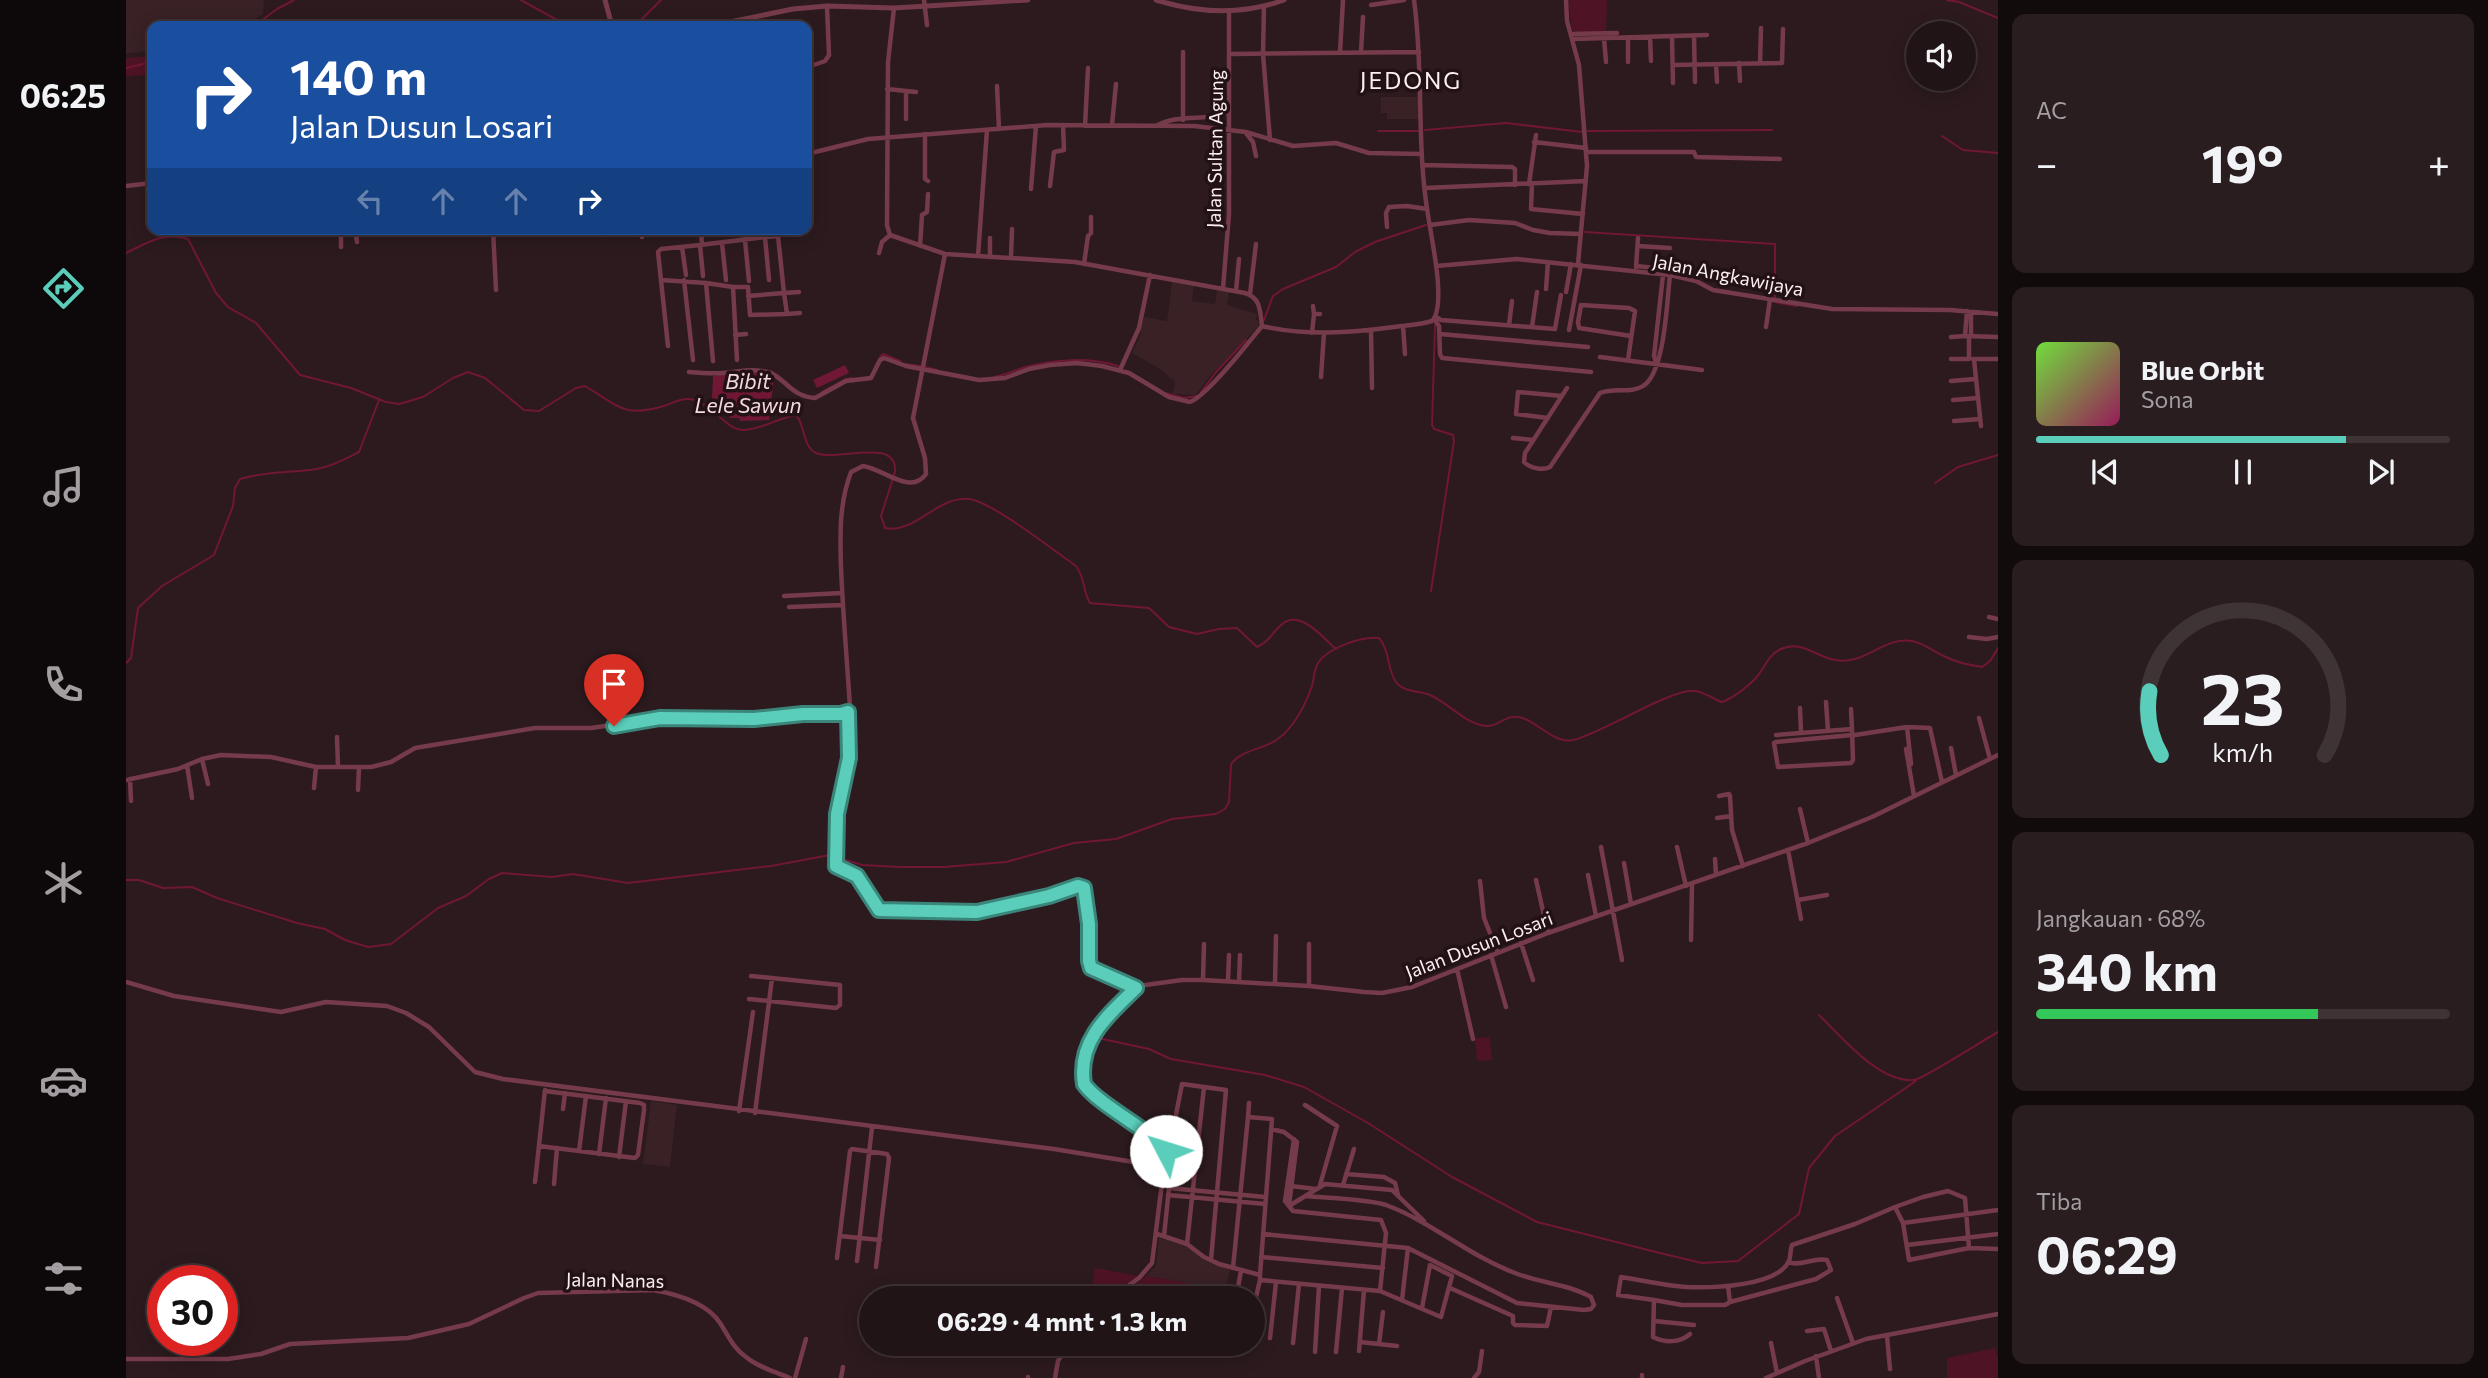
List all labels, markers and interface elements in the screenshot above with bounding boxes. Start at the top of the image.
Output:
map controls [1906,21,1976,91]
button: sound [1906,21,1976,91]
text: 140 m [290,45,427,105]
icon: right [175,49,266,140]
district label: JEDONG [1360,66,1462,94]
street label: Jalan Sultan Agung [1202,70,1227,228]
text: 06:25 [20,75,106,115]
text: AC [2036,96,2067,124]
text: Jalan Dusun Losari [290,105,553,145]
text: 19° [2202,130,2283,194]
text: − [2036,139,2058,186]
text: + [2428,139,2450,186]
icon: left [351,182,389,220]
icon: ahead [424,182,462,220]
icon: ahead [497,182,535,220]
icon: right [570,182,608,220]
street label: Jalan Angkawijaya [1651,249,1806,300]
icon: directions [39,264,88,313]
text: Blue Orbit [2141,354,2264,385]
water label: Bibit Lele Sawun [695,368,801,417]
text: Sona [2141,385,2193,413]
icon: previous [2086,453,2124,491]
icon: pause [2224,453,2262,491]
icon: next [2362,453,2400,491]
icon: music [39,462,88,511]
text: 23 [2201,651,2285,740]
pin [584,654,644,726]
icon: phone [39,660,88,709]
icon: arrive [595,665,633,703]
text: km/h [2213,737,2273,767]
icon: climate [39,858,88,907]
text: Jangkauan · 68% [2036,904,2205,932]
street label: Jalan Dusun Losari [1402,906,1556,983]
text: 340 km [2036,938,2218,1002]
icon: car [39,1056,88,1105]
position arrow [1129,1114,1203,1188]
text: Tiba [2036,1187,2082,1215]
text: 06:29 [2036,1221,2178,1285]
icon: filters [39,1254,88,1303]
speed limit sign: 30 [147,1265,238,1356]
street label: Jalan Nanas [566,1267,664,1292]
text: 06:29 · 4 mnt · 1.3 km [937,1305,1187,1336]

